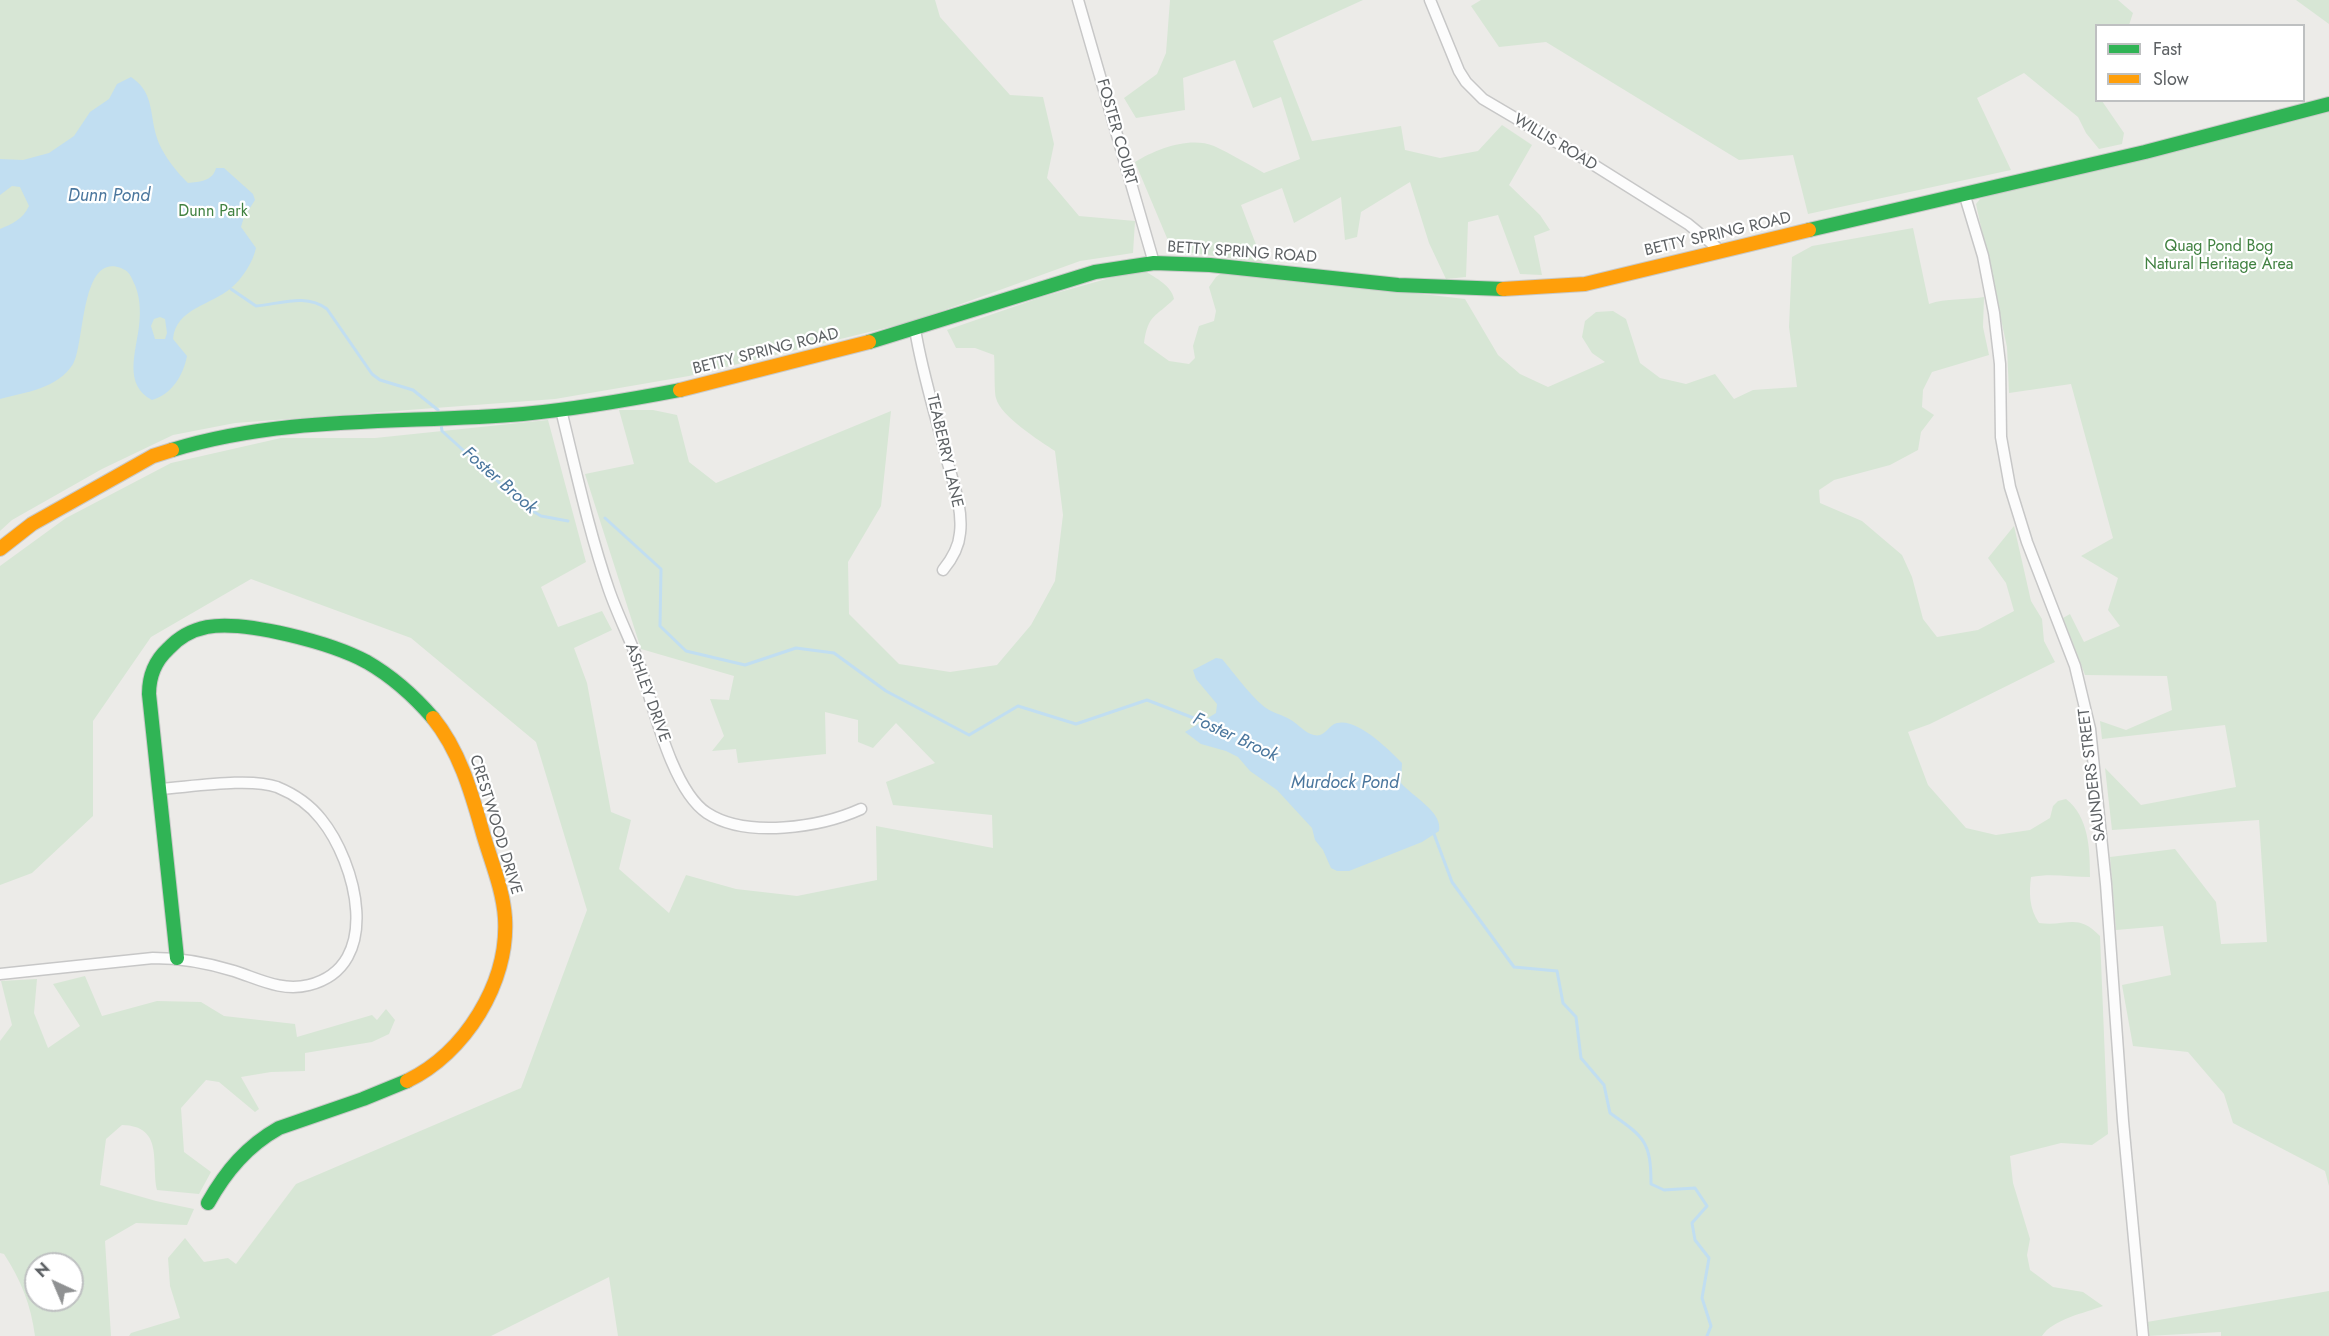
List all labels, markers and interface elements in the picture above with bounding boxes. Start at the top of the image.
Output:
legend [2095,24,2305,102]
text: Fast [2153,36,2182,62]
text: Slow [2153,66,2189,92]
street label: FOSTER COURT [1092,77,1140,187]
street label: WILLIS ROAD [1510,111,1600,175]
water label: Dunn Pond [68,186,150,208]
park label: Dunn Park [178,202,248,222]
street label: BETTY SPRING ROAD [1643,209,1793,261]
park label: Quag Pond Bog Natural Heritage Area [2145,237,2293,275]
street label: BETTY SPRING ROAD [1167,238,1317,268]
street label: BETTY SPRING ROAD [691,325,841,379]
street label: TEABERRY LANE [922,392,966,510]
water label: Foster Brook [457,443,541,519]
street label: ASHLEY DRIVE [620,641,674,745]
street label: SAUNDERS STREET [2075,707,2111,843]
water label: Foster Brook [1189,709,1281,767]
street label: CRESTWOOD DRIVE [465,753,525,897]
water label: Murdock Pond [1291,773,1399,795]
north arrow [24,1252,84,1312]
text: N [30,1257,55,1283]

